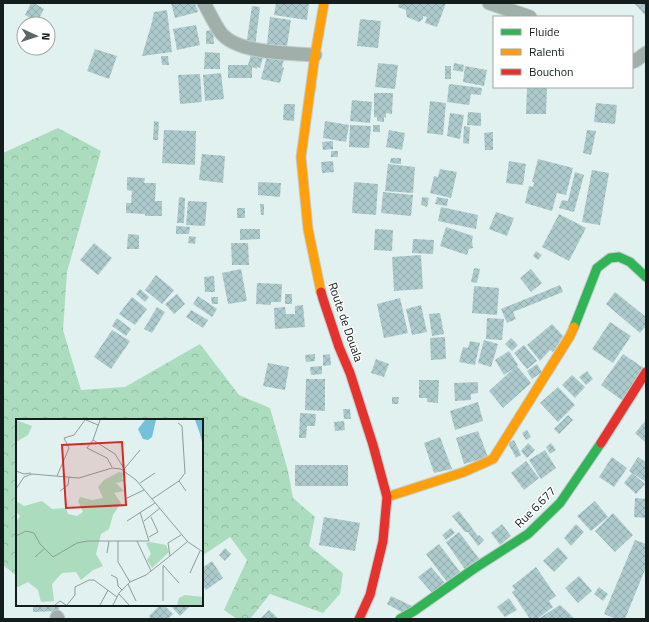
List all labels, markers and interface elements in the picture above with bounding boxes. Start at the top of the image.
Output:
north arrow [16,16,56,56]
legend [493,16,633,88]
text: Fluide [529,22,560,41]
text: N [38,32,54,41]
text: Ralenti [529,42,564,61]
text: Bouchon [529,62,574,81]
street label: Route de Douala [323,280,369,364]
inset map [16,419,203,606]
street label: Rue 6.677 [510,482,560,532]

